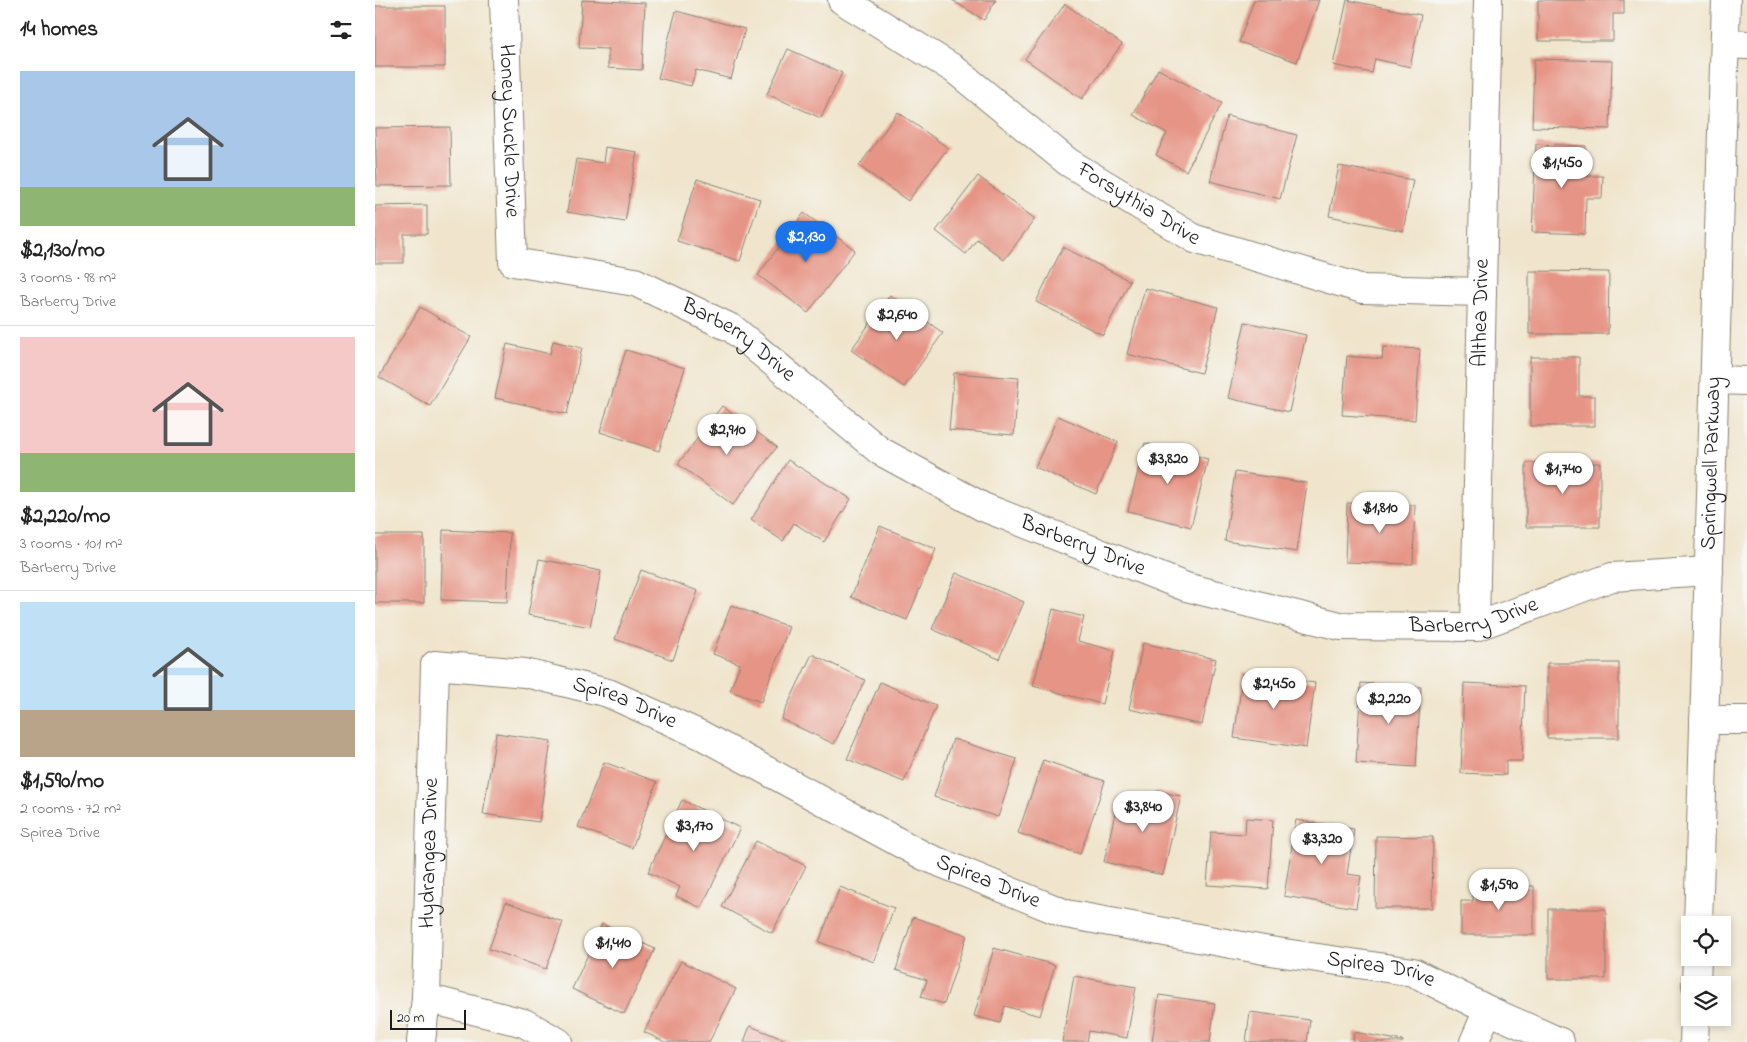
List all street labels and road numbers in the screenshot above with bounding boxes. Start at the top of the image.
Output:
street label: Honey Suckle Drive [490,44,527,218]
street label: Forsythia Drive [1070,154,1206,255]
street label: Althea Drive [1464,258,1499,368]
street label: Barberry Drive [675,290,802,390]
street label: Springwell Parkway [1693,376,1732,550]
street label: Barberry Drive [1014,507,1150,586]
street label: Barberry Drive [1408,589,1543,643]
street label: Spirea Drive [569,669,682,738]
street label: Hydrangea Drive [412,777,448,929]
street label: Spirea Drive [931,846,1045,918]
street label: Spirea Drive [1324,943,1441,997]

